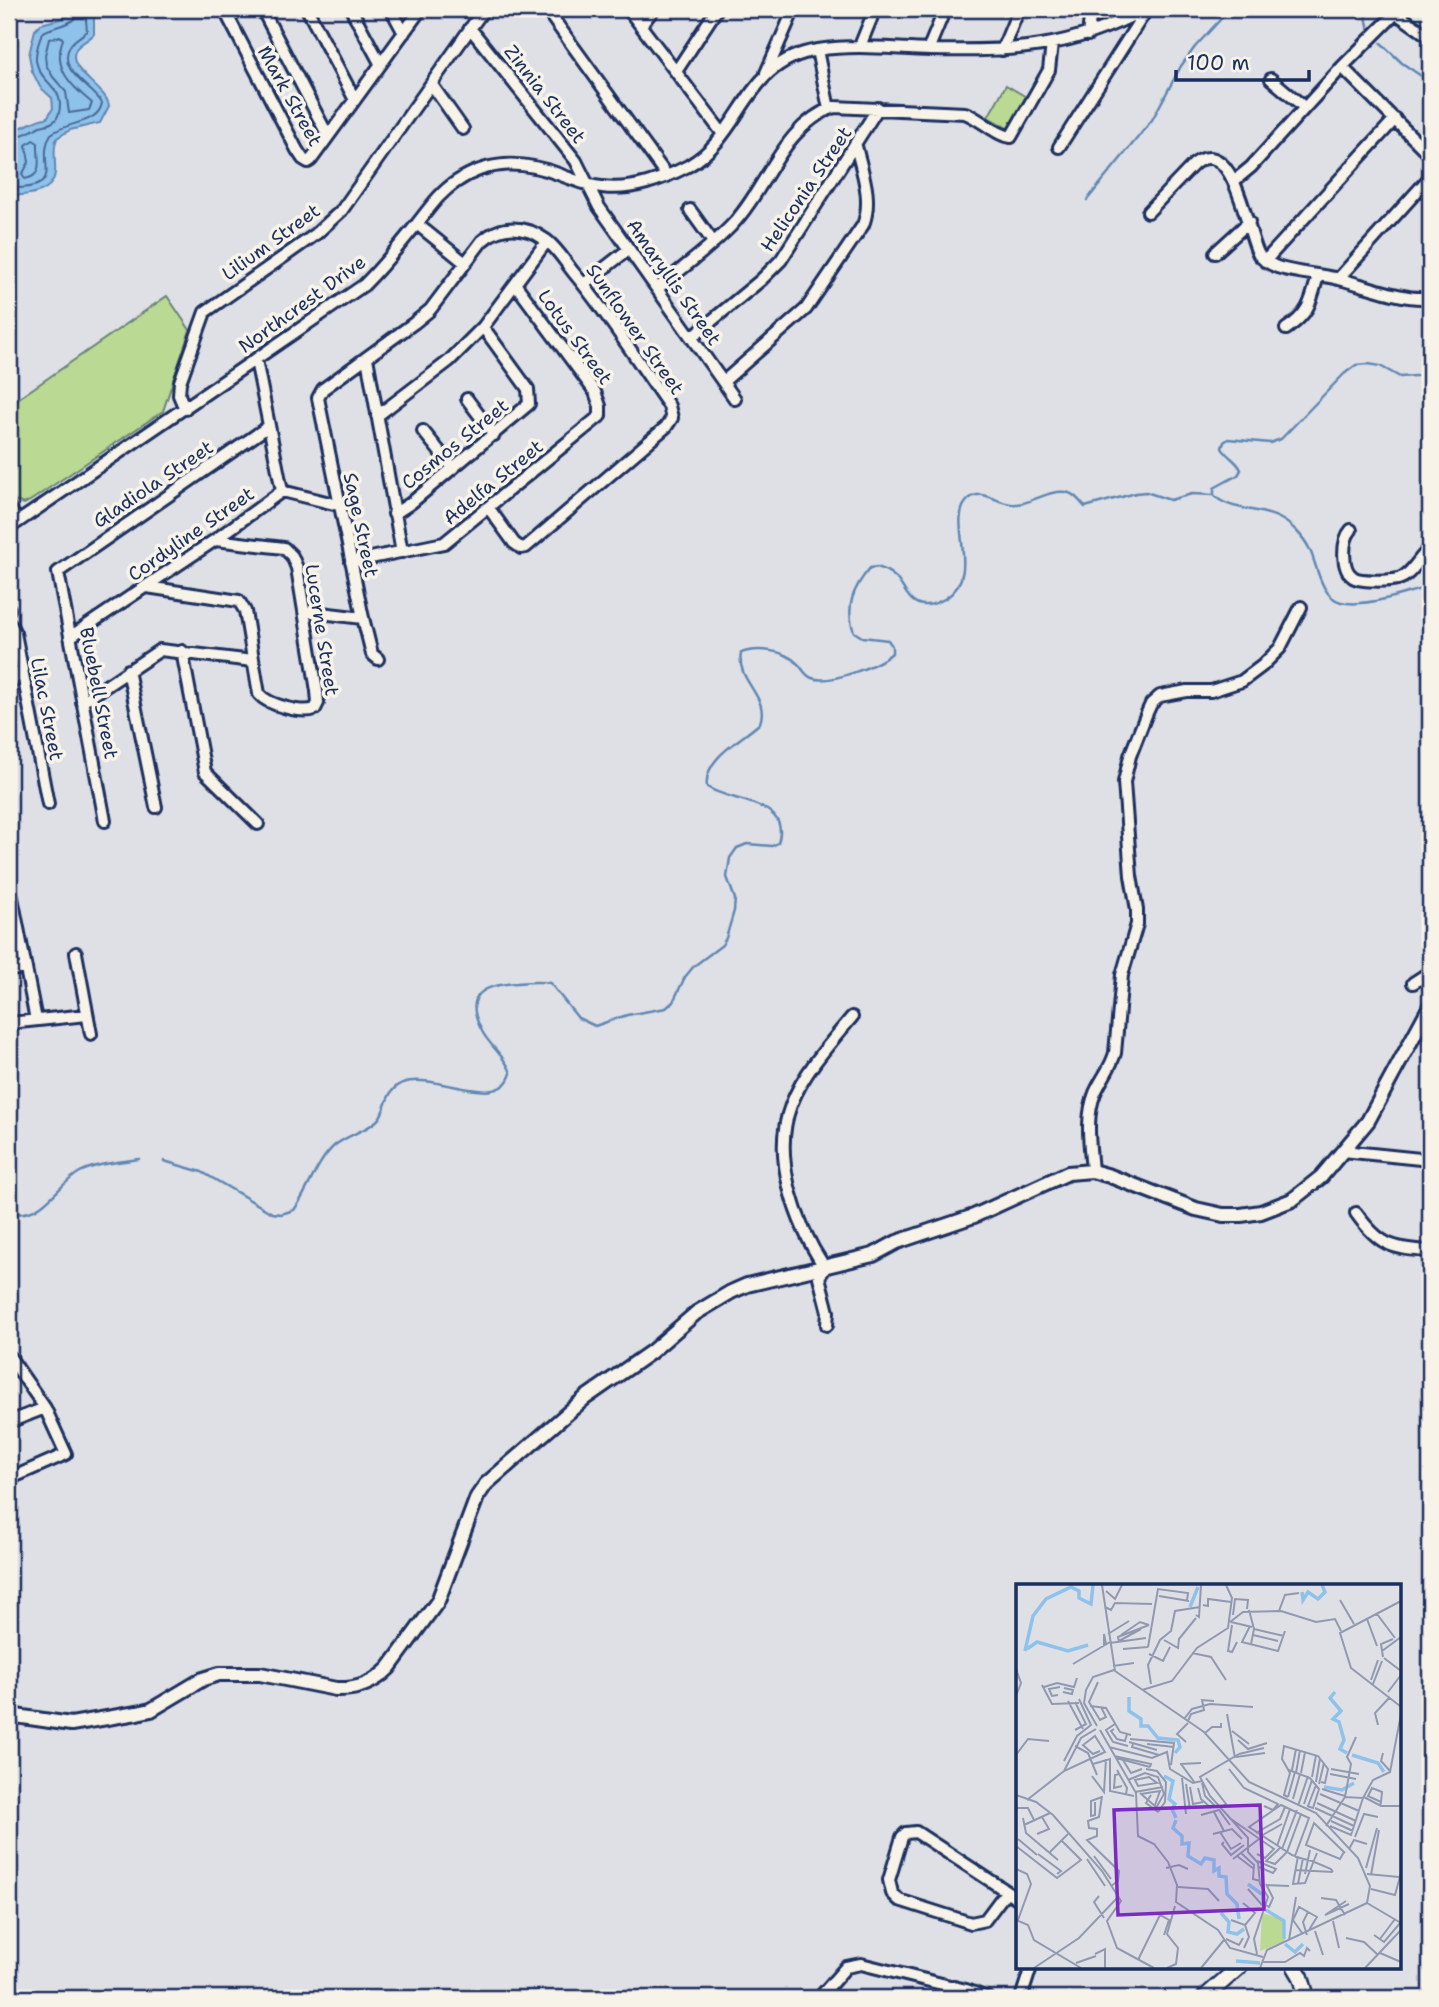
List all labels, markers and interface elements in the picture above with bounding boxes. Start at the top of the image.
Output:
scale bar [1176,38,1310,82]
street label: Zinnia Street [499,39,591,149]
street label: Mark Street [252,41,328,151]
text: 100 m [1187,49,1250,77]
street label: Heliconia Street [755,121,857,257]
street label: Lilium Street [217,198,325,286]
street label: Amaryllis Street [621,214,727,350]
street label: Northcrest Drive [233,249,371,359]
street label: Sunflower Street [580,259,690,399]
street label: Lotus Street [532,284,618,390]
street label: Cosmos Street [396,393,514,495]
street label: Adelfa Street [438,434,548,530]
street label: Gladiola Street [88,435,218,533]
street label: Sage Street [338,470,384,580]
street label: Cordyline Street [123,481,259,587]
street label: Lucerne Street [299,562,345,698]
street label: Bluebell Street [74,625,124,761]
street label: Lilac Street [25,655,69,763]
inset map [1016,1584,1400,1968]

